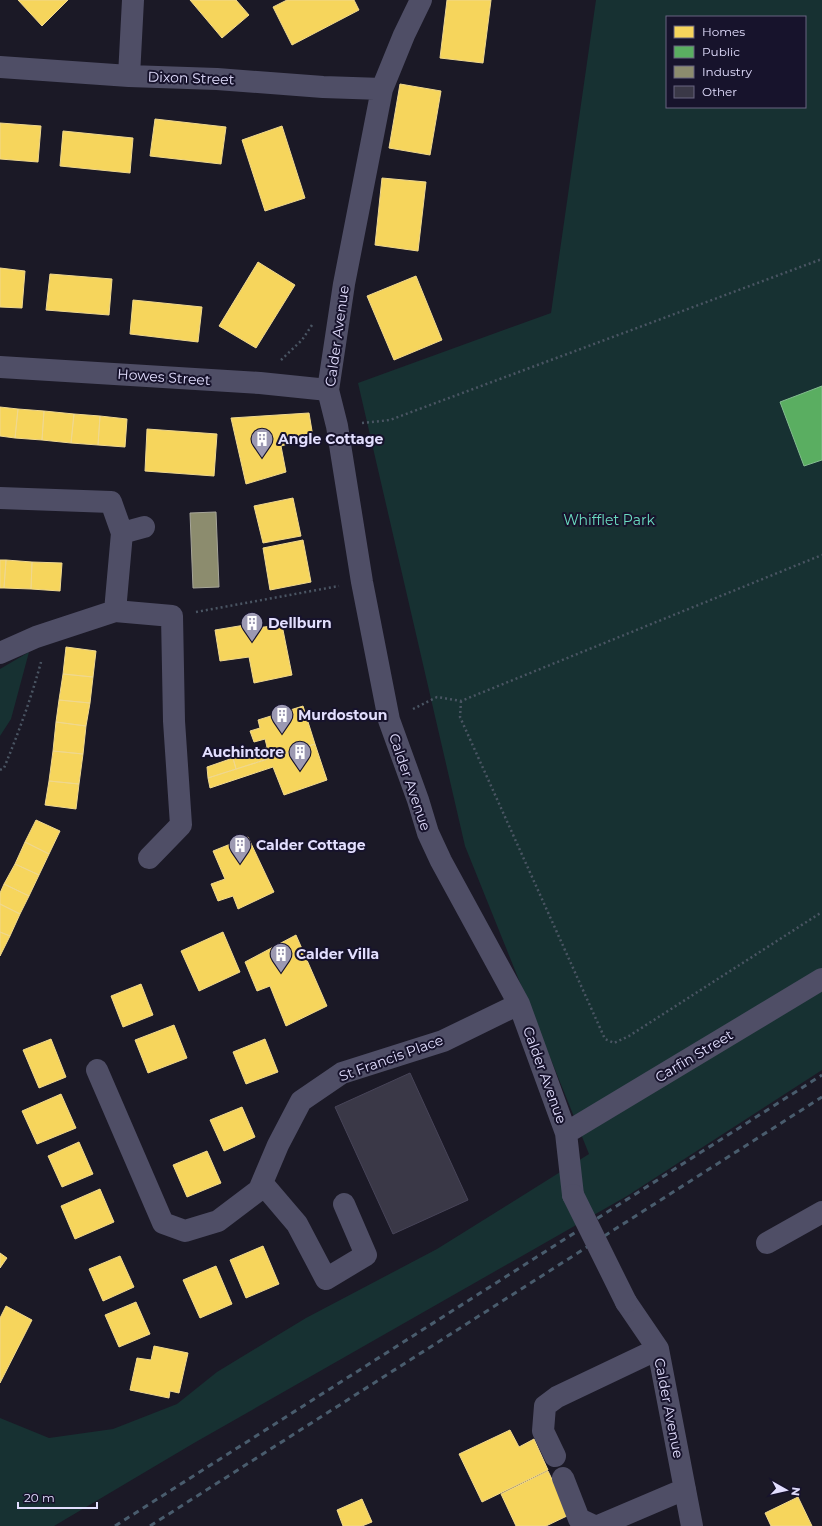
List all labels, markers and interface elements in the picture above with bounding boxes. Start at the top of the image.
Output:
legend [666,16,806,108]
text: Homes [702,24,745,39]
text: Public [702,44,740,59]
text: Industry [702,64,752,79]
street label: Dixon Street [147,67,235,89]
text: Other [702,84,737,99]
street label: Calder Avenue [321,284,353,388]
street label: Howes Street [117,365,211,389]
building icon: Angle Cottage [249,426,275,459]
place label: Angle Cottage [277,430,384,448]
park label: Whifflet Park [563,511,655,529]
building icon: Dellburn [239,610,265,643]
place label: Dellburn [268,614,332,632]
building icon: Murdostoun [269,702,295,735]
place label: Murdostoun [298,706,388,724]
street label: Calder Avenue [385,731,435,833]
building icon: Auchintore [287,739,313,772]
place label: Auchintore [201,743,284,761]
building icon: Calder Cottage [227,832,253,865]
place label: Calder Cottage [256,836,366,854]
building icon: Calder Villa [268,941,294,974]
place label: Calder Villa [296,945,379,963]
street label: Calder Avenue [519,1024,571,1126]
street label: Carfin Street [652,1025,737,1086]
street label: St Francis Place [336,1031,446,1085]
street label: Calder Avenue [650,1356,688,1460]
north arrow [766,1470,806,1510]
scale bar [18,1484,97,1510]
text: N [788,1486,803,1497]
text: 20 m [24,1490,55,1505]

